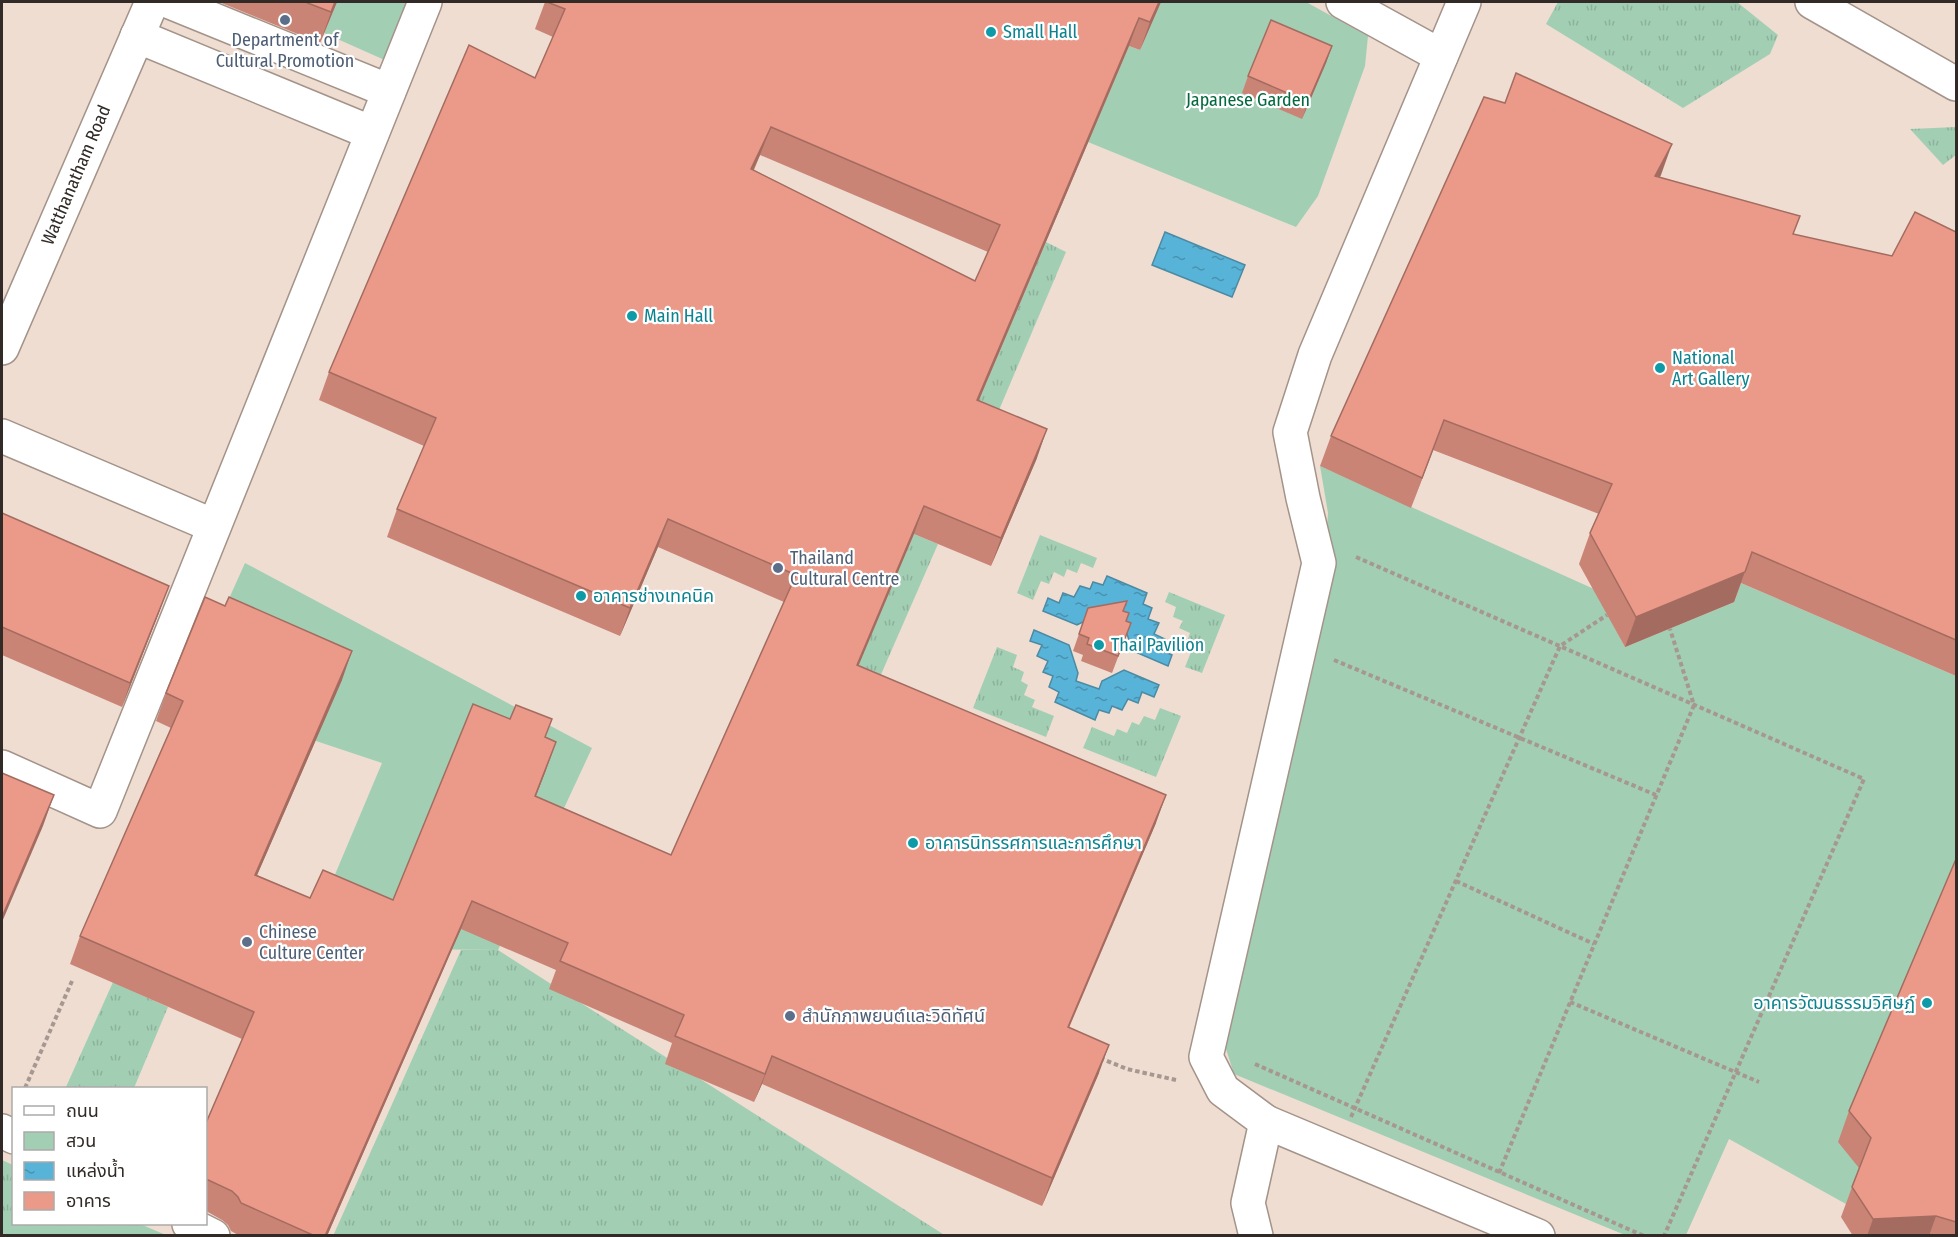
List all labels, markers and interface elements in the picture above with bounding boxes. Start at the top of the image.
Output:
marker: Department of Cultural Promotion [278,13,292,27]
place label: Small Hall [1003,21,1077,43]
marker: Small Hall [984,25,998,39]
place label: Department of Cultural Promotion [216,29,354,72]
park label: Japanese Garden [1186,89,1310,111]
street label: Watthanatham Road [37,102,115,248]
place label: Main Hall [644,305,713,327]
marker: Main Hall [625,309,639,323]
place label: National Art Gallery [1672,347,1749,390]
marker: National Art Gallery [1653,361,1667,375]
place label: Thailand Cultural Centre [790,547,899,590]
marker: Thailand Cultural Centre [771,561,785,575]
place label: อาคารช่างเทคนิค [593,585,714,607]
marker: อาคารช่างเทคนิค [574,589,588,603]
place label: Thai Pavilion [1111,634,1204,656]
marker: Thai Pavilion [1092,638,1106,652]
place label: อาคารนิทรรศการและการศึกษา [925,832,1142,854]
marker: อาคารนิทรรศการและการศึกษา [906,836,920,850]
place label: Chinese Culture Center [259,921,365,964]
marker: Chinese Culture Center [240,935,254,949]
place label: อาคารวัฒนธรรมวิศิษฏ์ [1753,992,1915,1014]
marker: อาคารวัฒนธรรมวิศิษฏ์ [1920,996,1934,1010]
place label: สำนักภาพยนต์และวิดิทัศน์ [802,1005,985,1027]
marker: สำนักภาพยนต์และวิดิทัศน์ [783,1009,797,1023]
legend [12,1087,207,1225]
text: ถนน [66,1100,99,1122]
text: สวน [66,1130,96,1152]
text: แหล่งน้ำ [66,1158,125,1182]
text: อาคาร [66,1190,111,1212]

